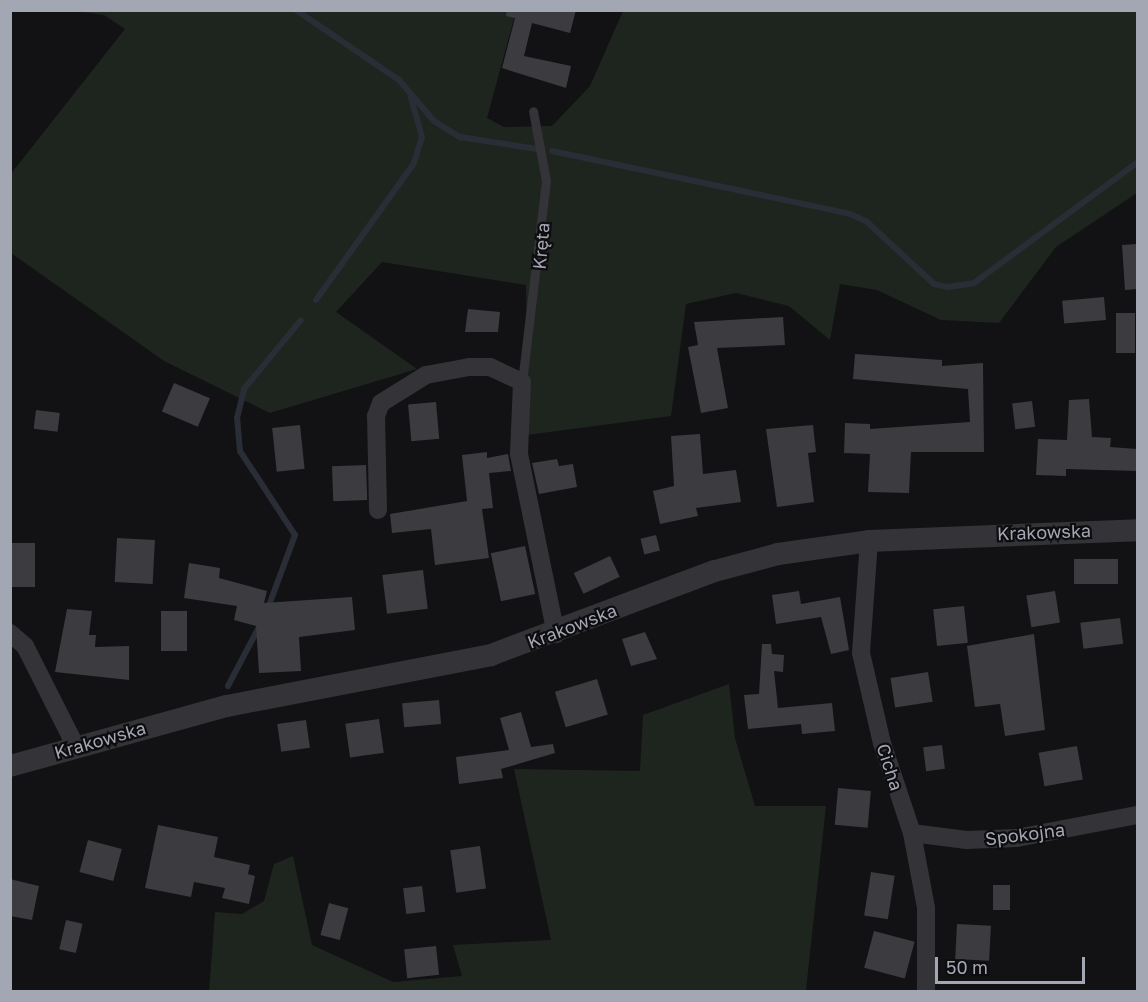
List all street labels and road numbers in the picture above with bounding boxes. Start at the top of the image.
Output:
street label: Kręta [528,222,554,270]
street label: Krakowska [997,520,1091,544]
street label: Krakowska [524,599,620,653]
street label: Krakowska [52,717,148,763]
street label: Cicha [872,741,908,793]
street label: Spokojna [984,818,1066,850]

